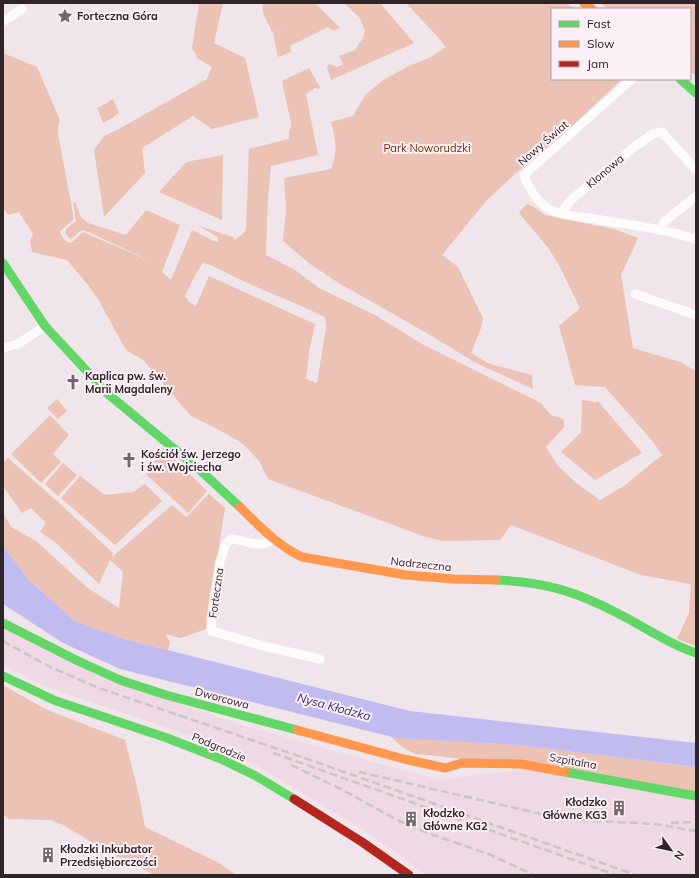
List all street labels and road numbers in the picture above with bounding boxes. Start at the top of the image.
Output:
street label: Nowy Świat [515,117,571,169]
street label: Klonowa [583,151,627,191]
street label: Nadrzeczna [390,554,452,574]
street label: Forteczna [206,567,226,619]
street label: Dworcowa [193,684,251,712]
street label: Podgrodzie [190,729,248,765]
street label: Szpitalna [548,750,598,772]

